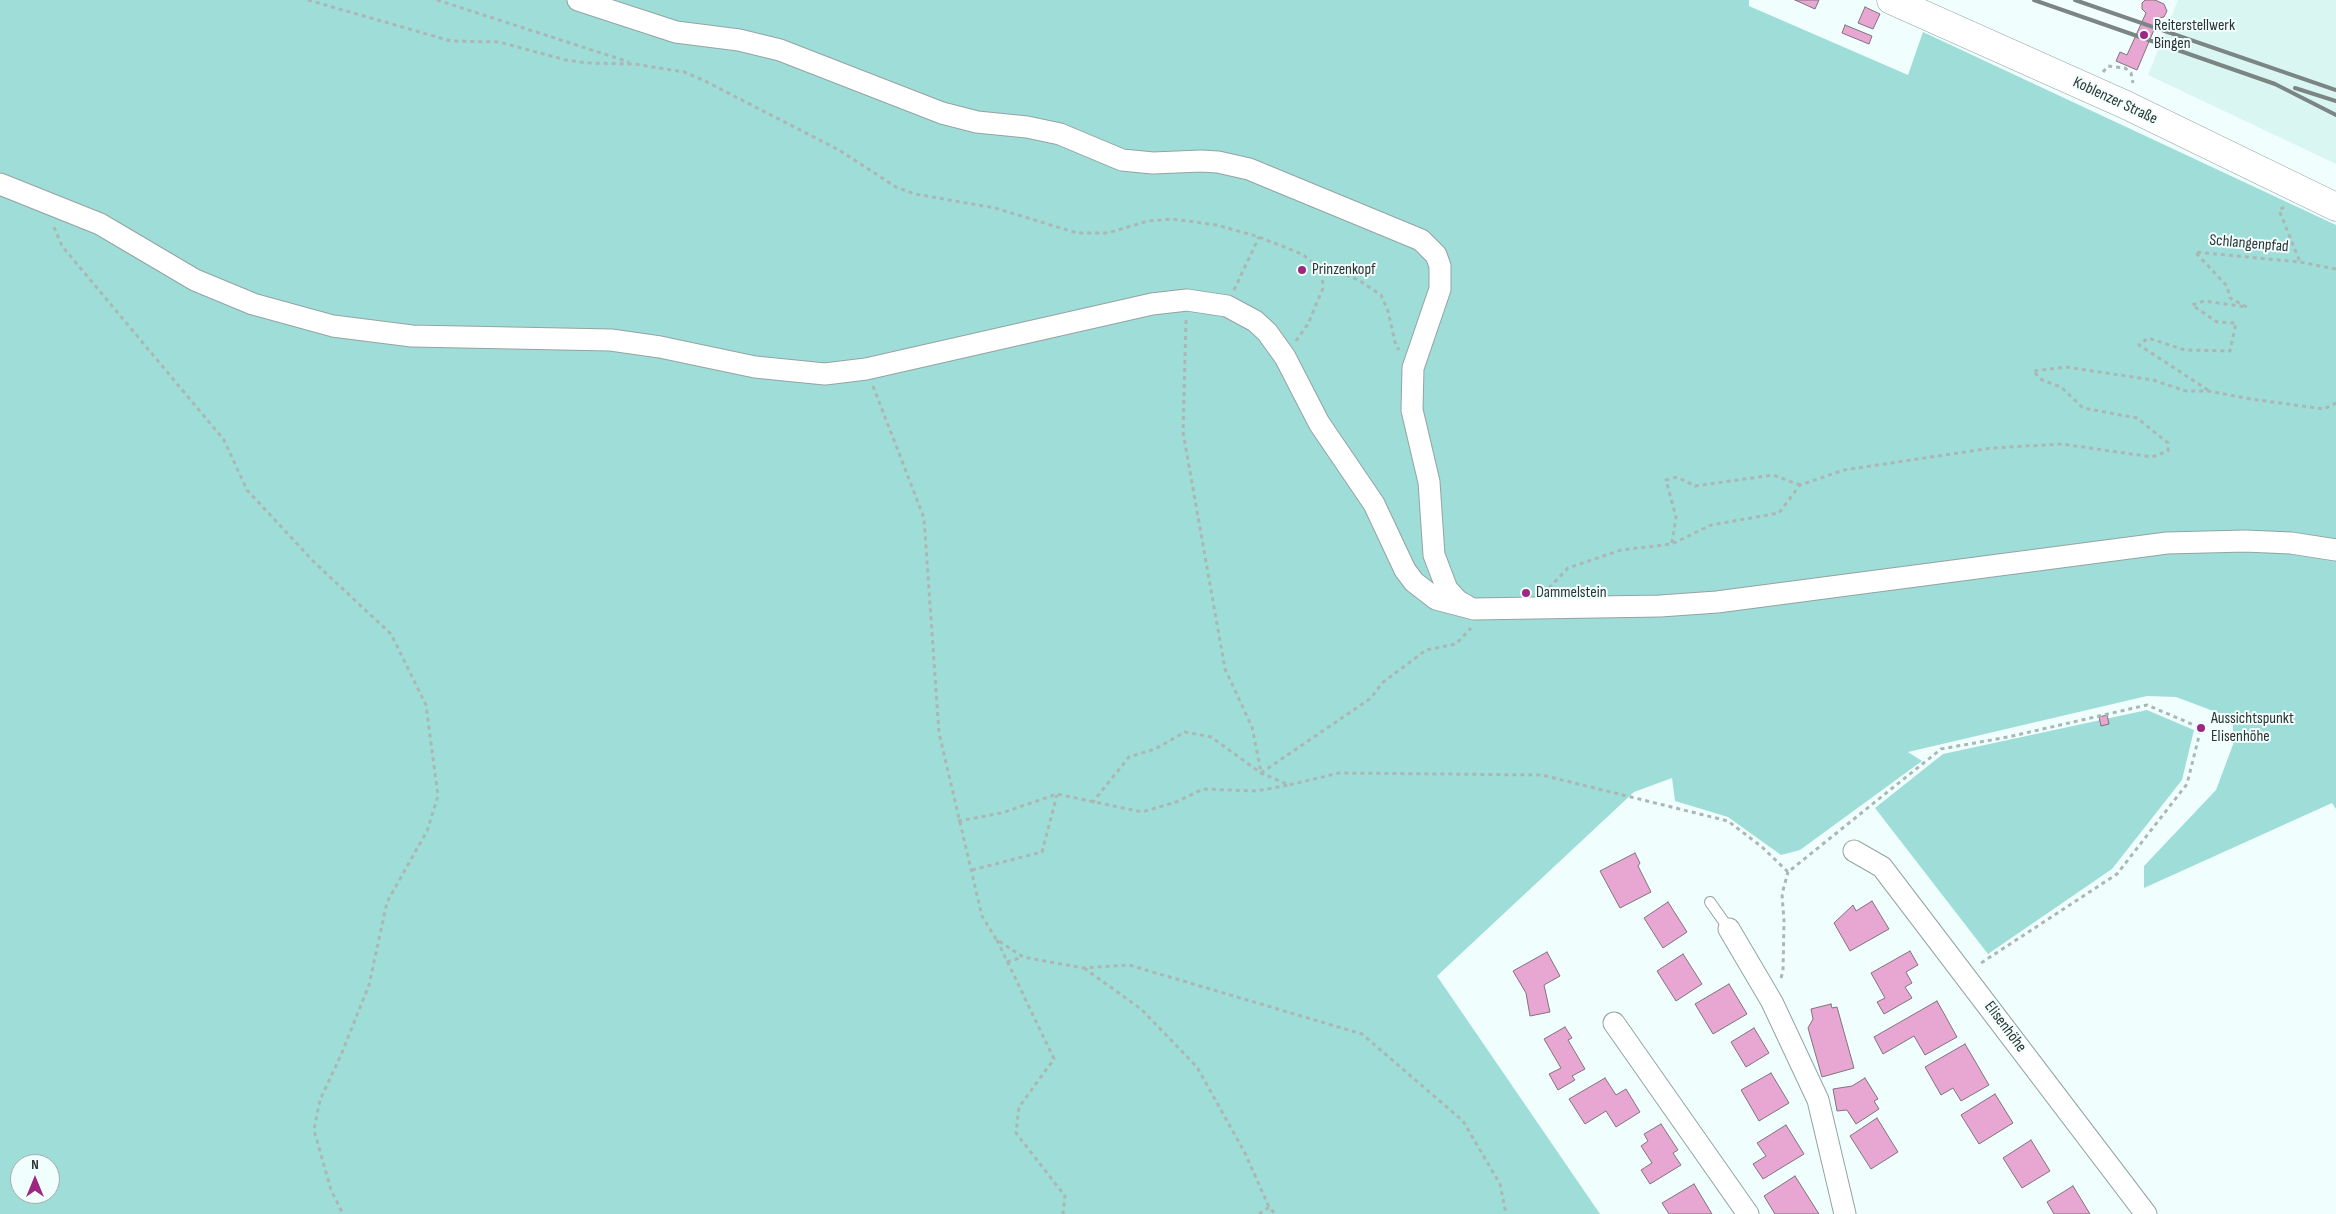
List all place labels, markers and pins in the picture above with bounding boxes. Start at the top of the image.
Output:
place label: Reiterstellwerk Bingen [2154,16,2235,54]
marker: Reiterstellwerk Bingen [2138,29,2150,41]
place label: Prinzenkopf [1312,260,1376,280]
marker: Prinzenkopf [1296,264,1308,276]
place label: Dammelstein [1536,583,1607,603]
marker: Dammelstein [1520,587,1532,599]
place label: Aussichtspunkt Elisenhöhe [2211,709,2294,747]
marker: Aussichtspunkt Elisenhöhe [2195,722,2207,734]

